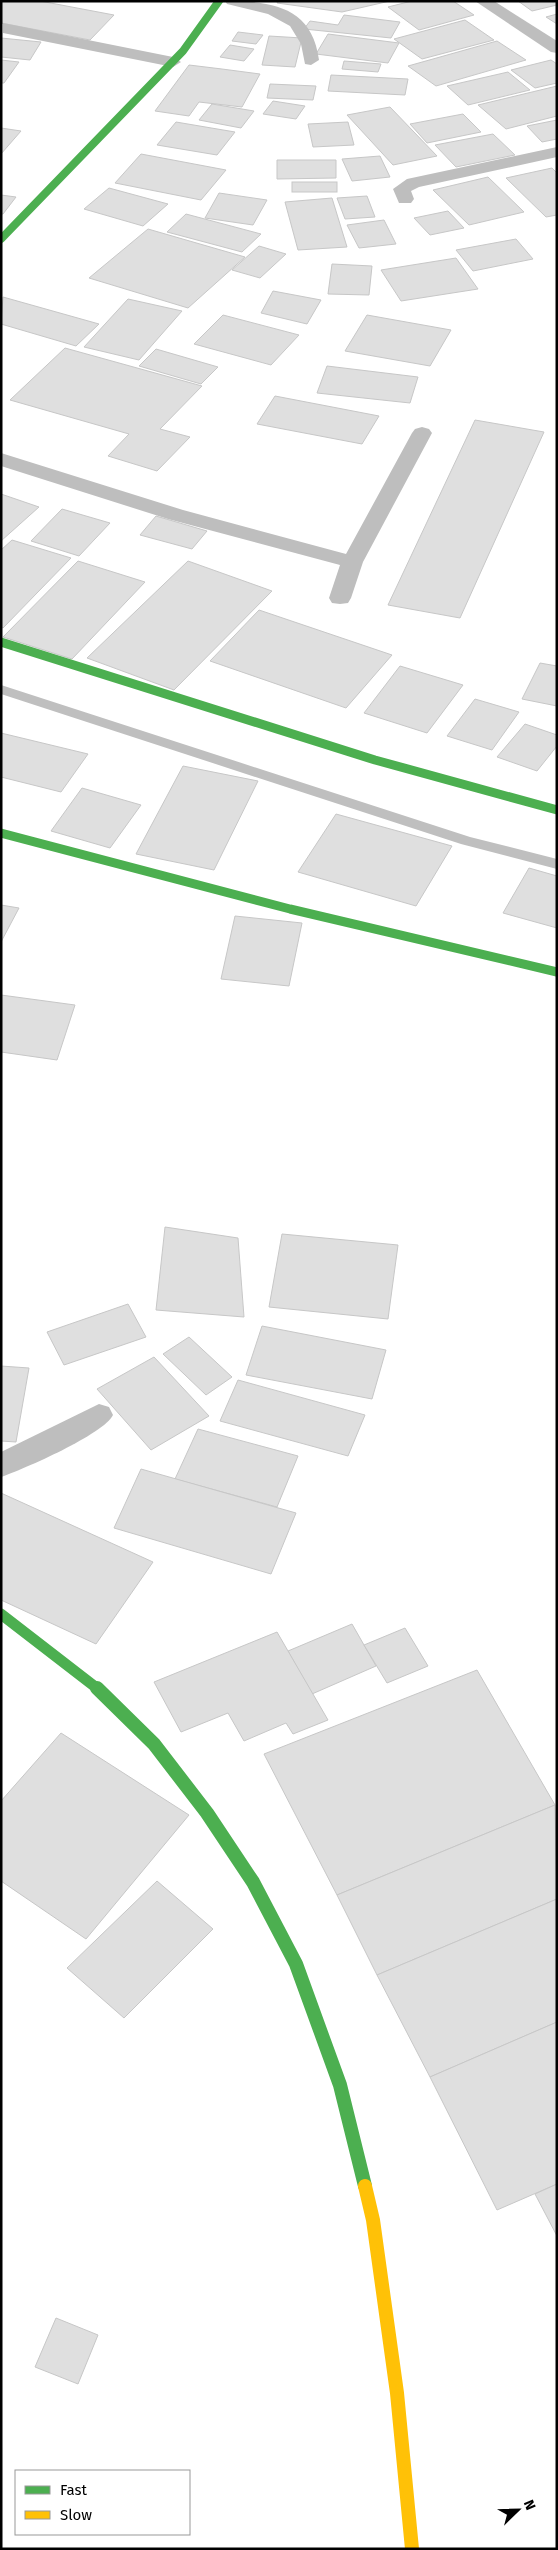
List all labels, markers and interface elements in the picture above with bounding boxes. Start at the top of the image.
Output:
legend [15,2470,190,2535]
text: Fast [60,2481,87,2499]
north arrow [493,2485,543,2535]
text: N [520,2498,539,2513]
text: Slow [60,2506,92,2524]

